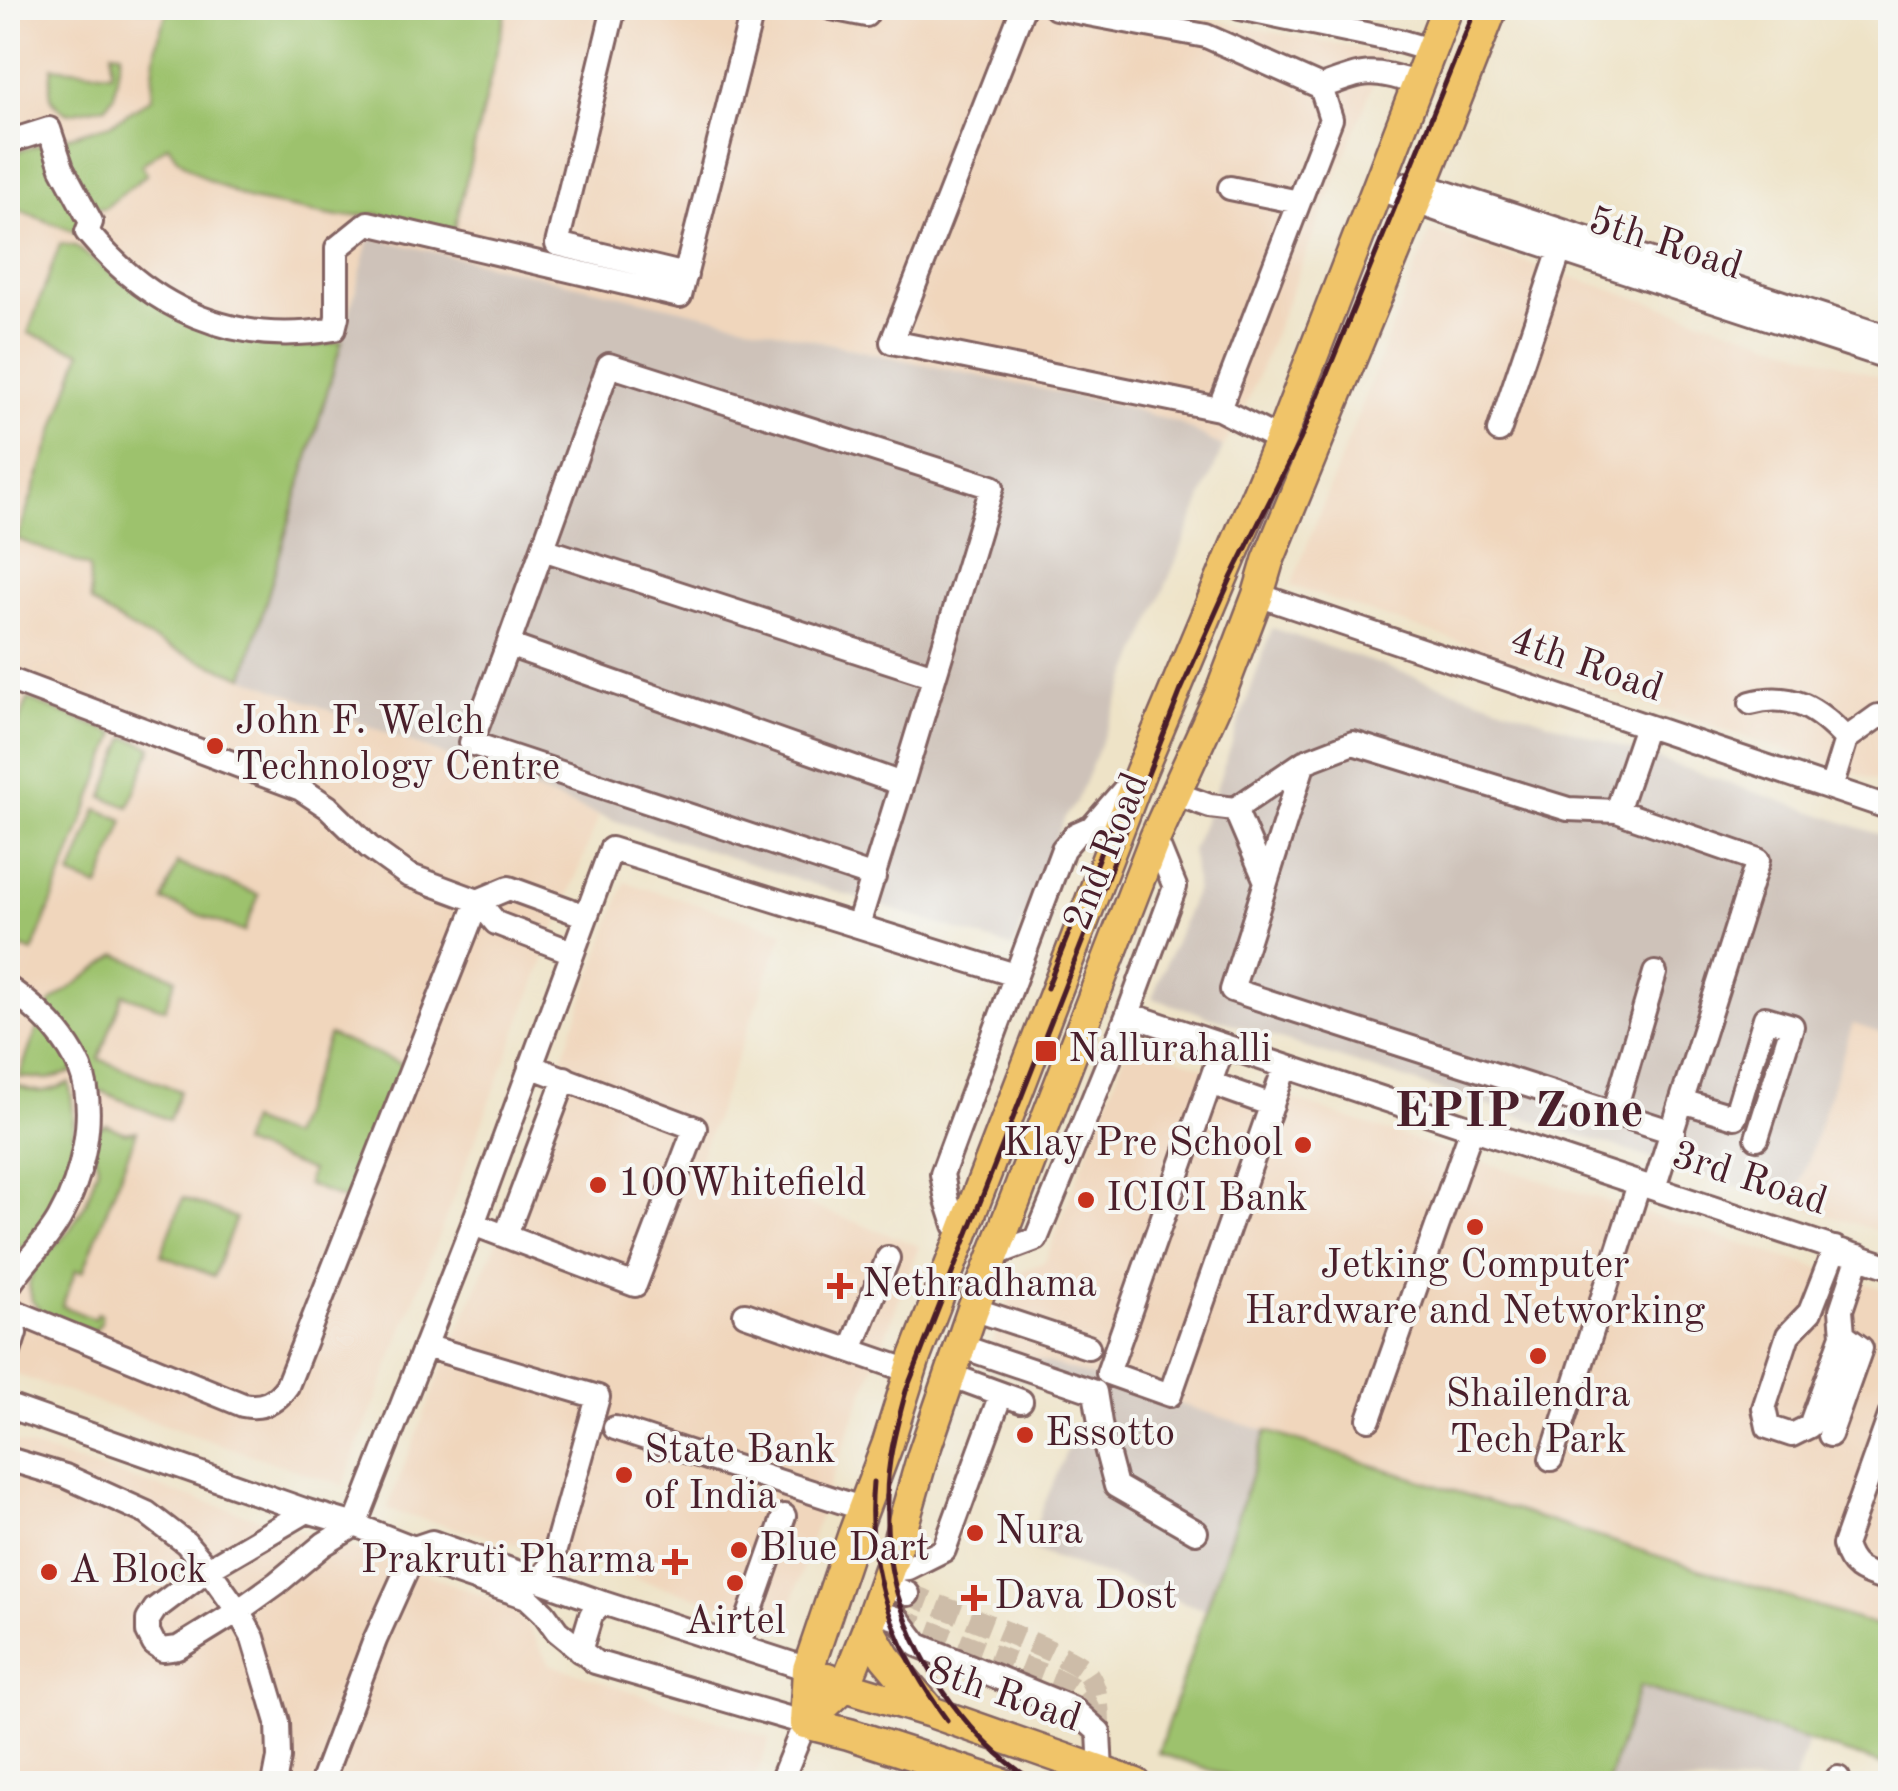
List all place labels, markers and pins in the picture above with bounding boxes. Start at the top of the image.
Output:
place label: John F. Welch Technology Centre [235,703,560,789]
marker: John F. Welch Technology Centre [204,735,226,757]
place label: Nallurahalli [1068,1031,1272,1071]
marker: Nallurahalli [1033,1038,1059,1064]
place label: Klay Pre School [1003,1125,1283,1165]
marker: Klay Pre School [1292,1134,1314,1156]
place label: 100Whitefield [618,1165,867,1205]
marker: 100Whitefield [587,1174,609,1196]
place label: ICICI Bank [1106,1180,1308,1220]
marker: ICICI Bank [1075,1189,1097,1211]
marker: Jetking Computer Hardware and Networking [1464,1216,1486,1238]
place label: Jetking Computer Hardware and Networking [1245,1247,1706,1333]
place label: Nethradhama [862,1266,1097,1306]
marker: Nethradhama [827,1273,853,1299]
marker: Shailendra Tech Park [1527,1345,1549,1367]
place label: Shailendra Tech Park [1446,1376,1631,1462]
place label: Essotto [1045,1415,1175,1455]
marker: Essotto [1014,1424,1036,1446]
place label: State Bank of India [644,1432,836,1518]
marker: State Bank of India [613,1464,635,1486]
place label: Nura [995,1513,1084,1553]
marker: Nura [964,1522,986,1544]
place label: Blue Dart [759,1530,930,1570]
marker: Blue Dart [728,1539,750,1561]
place label: Prakruti Pharma [360,1542,655,1582]
marker: Prakruti Pharma [664,1551,686,1573]
place label: A Block [69,1552,207,1592]
marker: A Block [38,1561,60,1583]
marker: Airtel [724,1572,746,1594]
place label: Dava Dost [994,1578,1177,1618]
marker: Dava Dost [963,1587,985,1609]
place label: Airtel [685,1603,785,1643]

